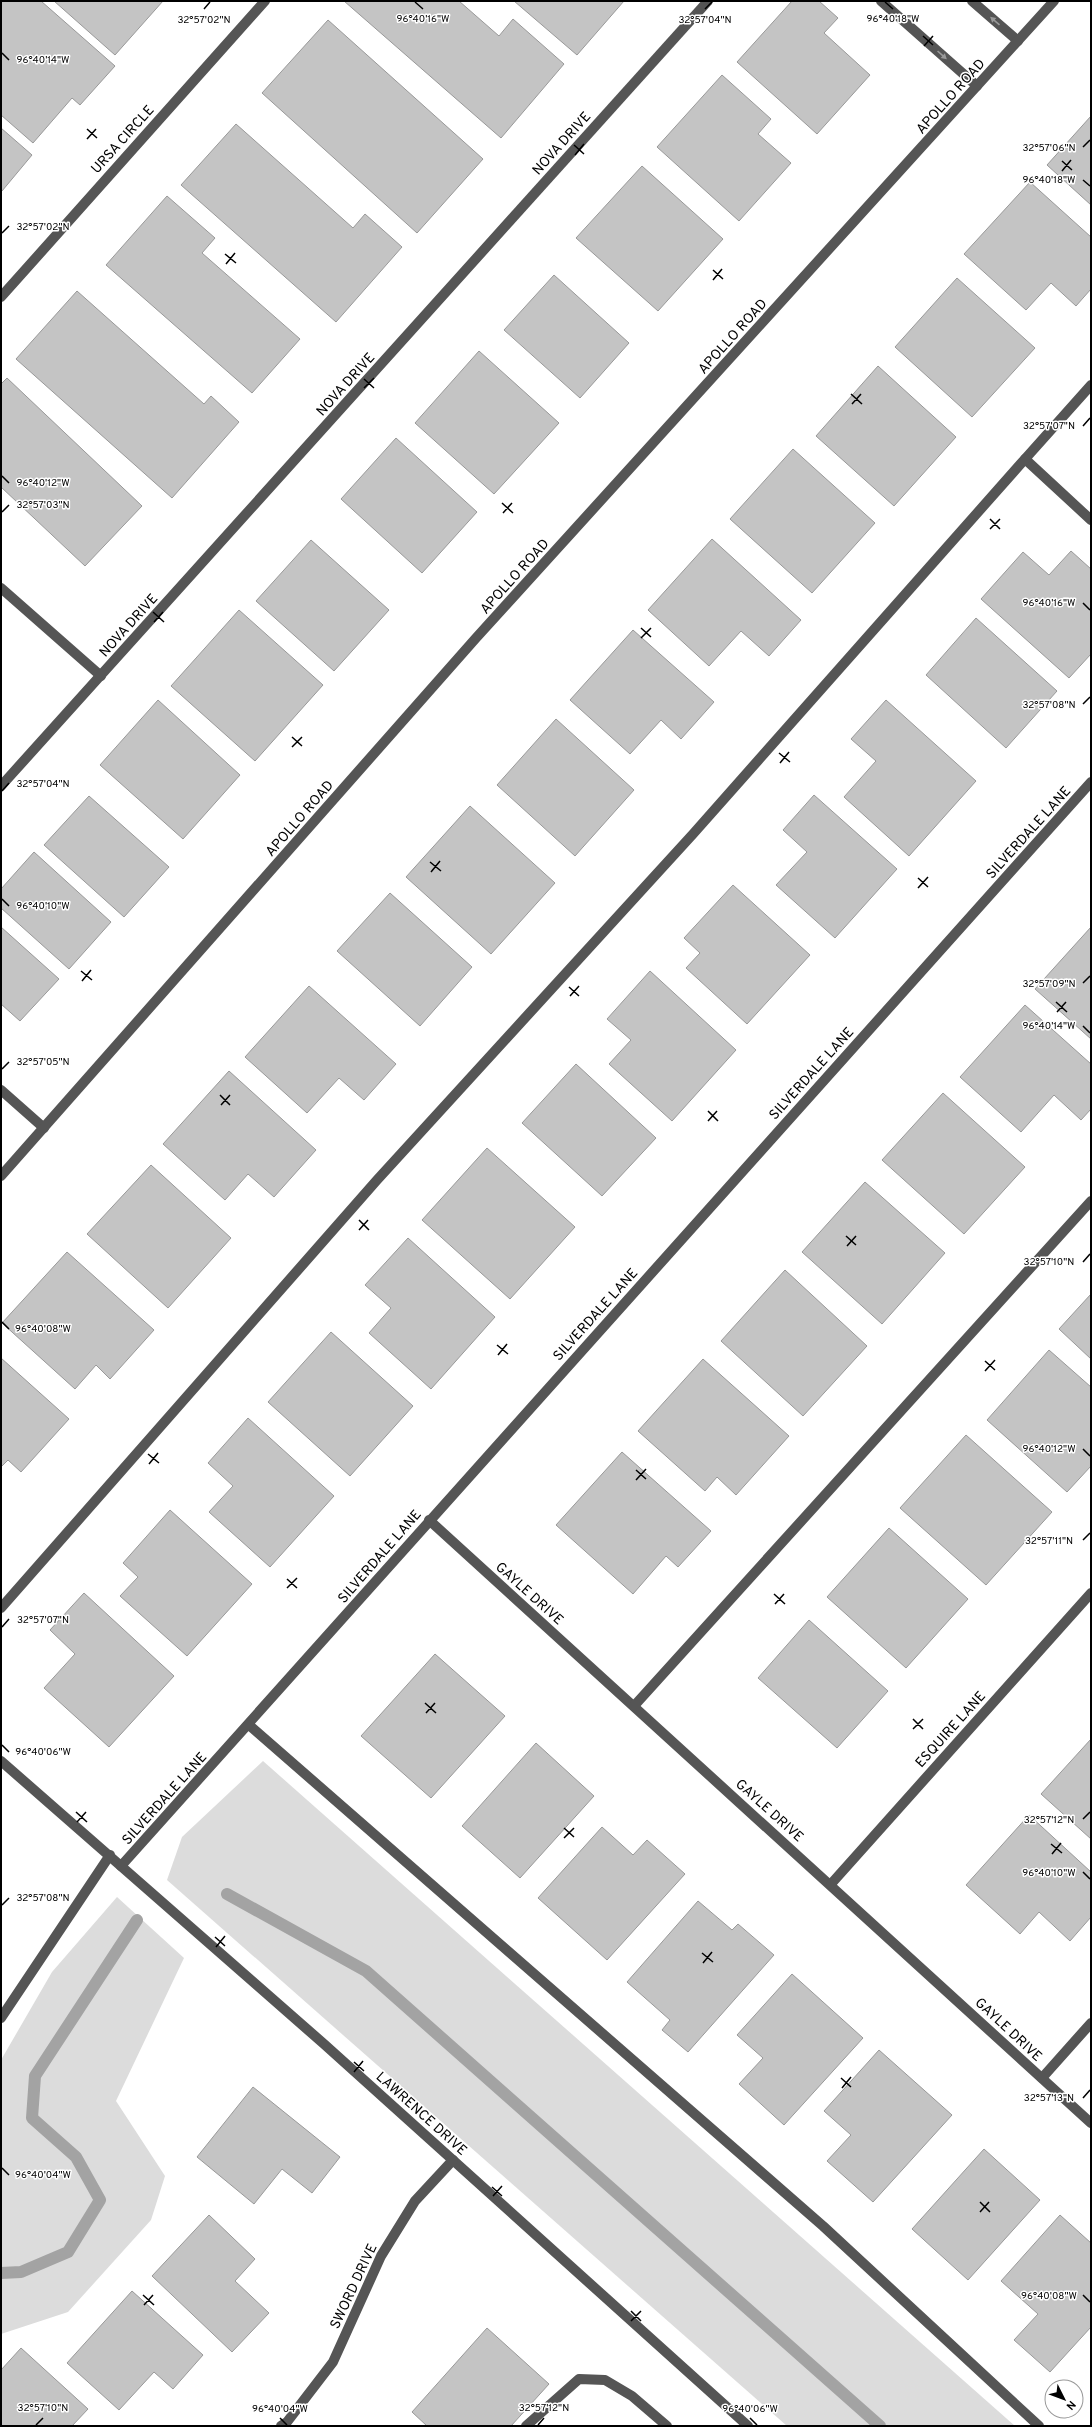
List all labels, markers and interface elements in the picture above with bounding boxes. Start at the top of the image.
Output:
text: 96°40'16"W [397,13,449,26]
text: 96°40'18"W [866,13,920,26]
text: 32°57'02"N [177,14,231,27]
text: 32°57'04"N [678,14,732,27]
one-way arrow [990,17,1000,26]
one-way arrow [937,50,947,60]
text: 96°40'14"W [17,54,69,67]
street label: APOLLO ROAD [913,56,989,138]
street label: URSA CIRCLE [88,102,158,178]
street label: NOVA DRIVE [529,109,595,179]
text: 32°57'06"N [1022,142,1076,155]
text: 96°40'18"W [1022,174,1076,187]
text: 32°57'02"N [16,221,70,234]
street label: APOLLO ROAD [695,296,771,378]
street label: NOVA DRIVE [313,350,379,420]
text: 32°57'07"N [1023,420,1075,433]
text: 96°40'12"W [16,477,70,490]
text: 32°57'03"N [16,499,70,512]
street label: APOLLO ROAD [477,536,553,618]
street label: NOVA DRIVE [96,591,162,661]
text: 96°40'16"W [1023,597,1075,610]
text: 32°57'08"N [1022,699,1076,712]
text: 32°57'04"N [16,778,70,791]
street label: APOLLO ROAD [263,778,338,860]
street label: SILVERDALE LANE [983,783,1075,883]
text: 96°40'10"W [16,900,70,913]
text: 32°57'09"N [1022,978,1076,991]
text: 96°40'14"W [1023,1020,1075,1033]
street label: SILVERDALE LANE [766,1024,858,1124]
text: 32°57'05"N [16,1056,70,1069]
text: 32°57'10"N [1024,1256,1074,1269]
street label: SILVERDALE LANE [550,1265,642,1365]
text: 96°40'08"W [15,1323,71,1336]
text: 96°40'12"W [1022,1443,1076,1456]
street label: SILVERDALE LANE [335,1507,425,1607]
text: 32°57'11"N [1025,1535,1073,1548]
street label: GAYLE DRIVE [491,1559,567,1629]
text: 32°57'07"N [17,1614,69,1627]
street label: ESQUIRE LANE [912,1688,990,1772]
text: 96°40'06"W [15,1746,71,1759]
street label: SILVERDALE LANE [119,1749,211,1849]
street label: GAYLE DRIVE [731,1776,807,1846]
text: 32°57'12"N [1024,1814,1074,1827]
text: 96°40'10"W [1022,1867,1076,1880]
text: 32°57'08"N [16,1892,70,1905]
street label: GAYLE DRIVE [971,1995,1045,2066]
street label: LAWRENCE DRIVE [372,2069,470,2159]
text: 32°57'13"N [1024,2092,1074,2105]
text: 96°40'04"W [15,2169,71,2182]
street label: SWORD DRIVE [327,2241,382,2332]
text: 96°40'08"W [1021,2290,1077,2303]
north arrow [1044,2379,1084,2419]
text: N [1063,2397,1079,2413]
text: 32°57'10"N [18,2402,68,2415]
text: 32°57'12"N [519,2402,569,2415]
text: 96°40'04"W [252,2403,308,2416]
text: 96°40'06"W [722,2403,778,2416]

